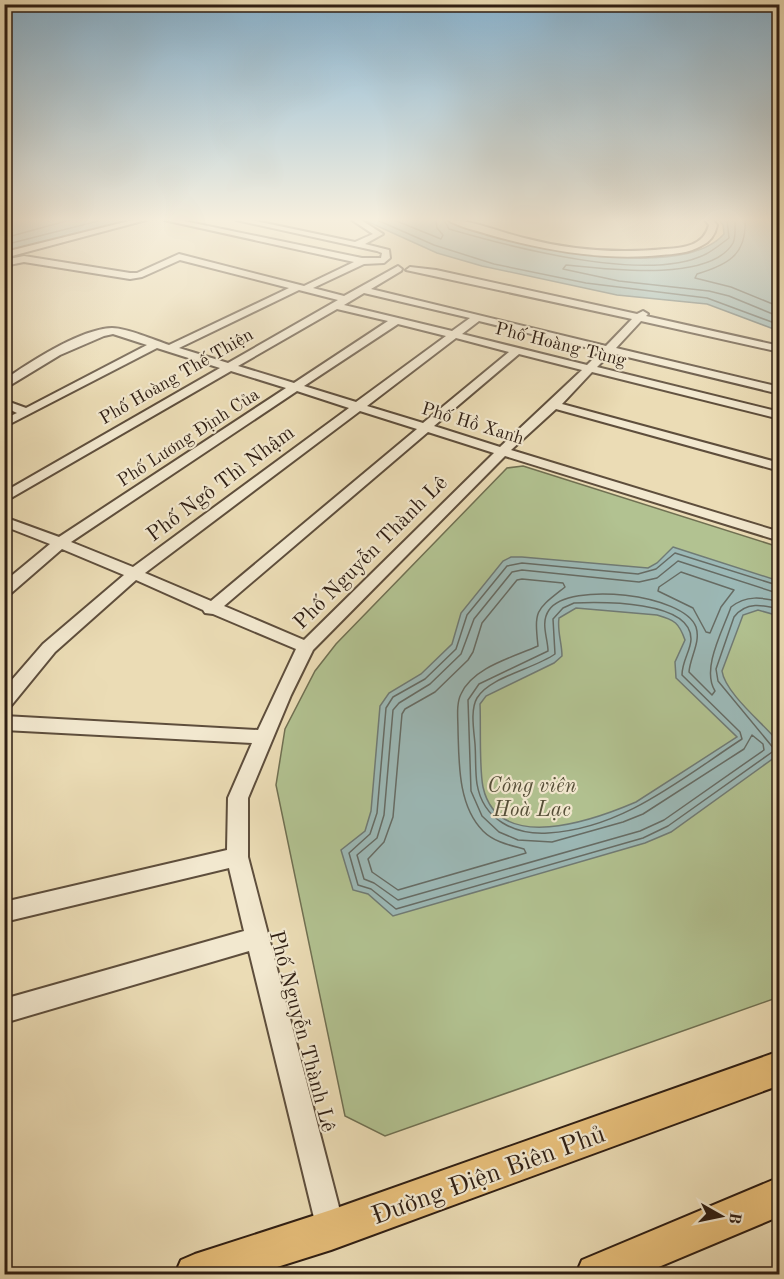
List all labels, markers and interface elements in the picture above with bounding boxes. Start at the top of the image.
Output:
street label: Phố Hoàng Tùng [493,319,629,370]
street label: Phố Hoàng Thế Thiện [96,325,257,428]
street label: Phố Lương Định Của [114,384,263,490]
street label: Phố Hồ Xanh [419,397,527,448]
street label: Phố Ngô Thì Nhậm [143,421,298,546]
street label: Phố Nguyễn Thành Lê [289,471,452,634]
park label: Công viên Hoà Lạc [487,776,577,821]
street label: Phố Nguyễn Thành Lê [265,928,340,1134]
street label: Đường Điện Biên Phủ [369,1122,609,1230]
north arrow [691,1186,751,1246]
text: B [725,1211,743,1225]

